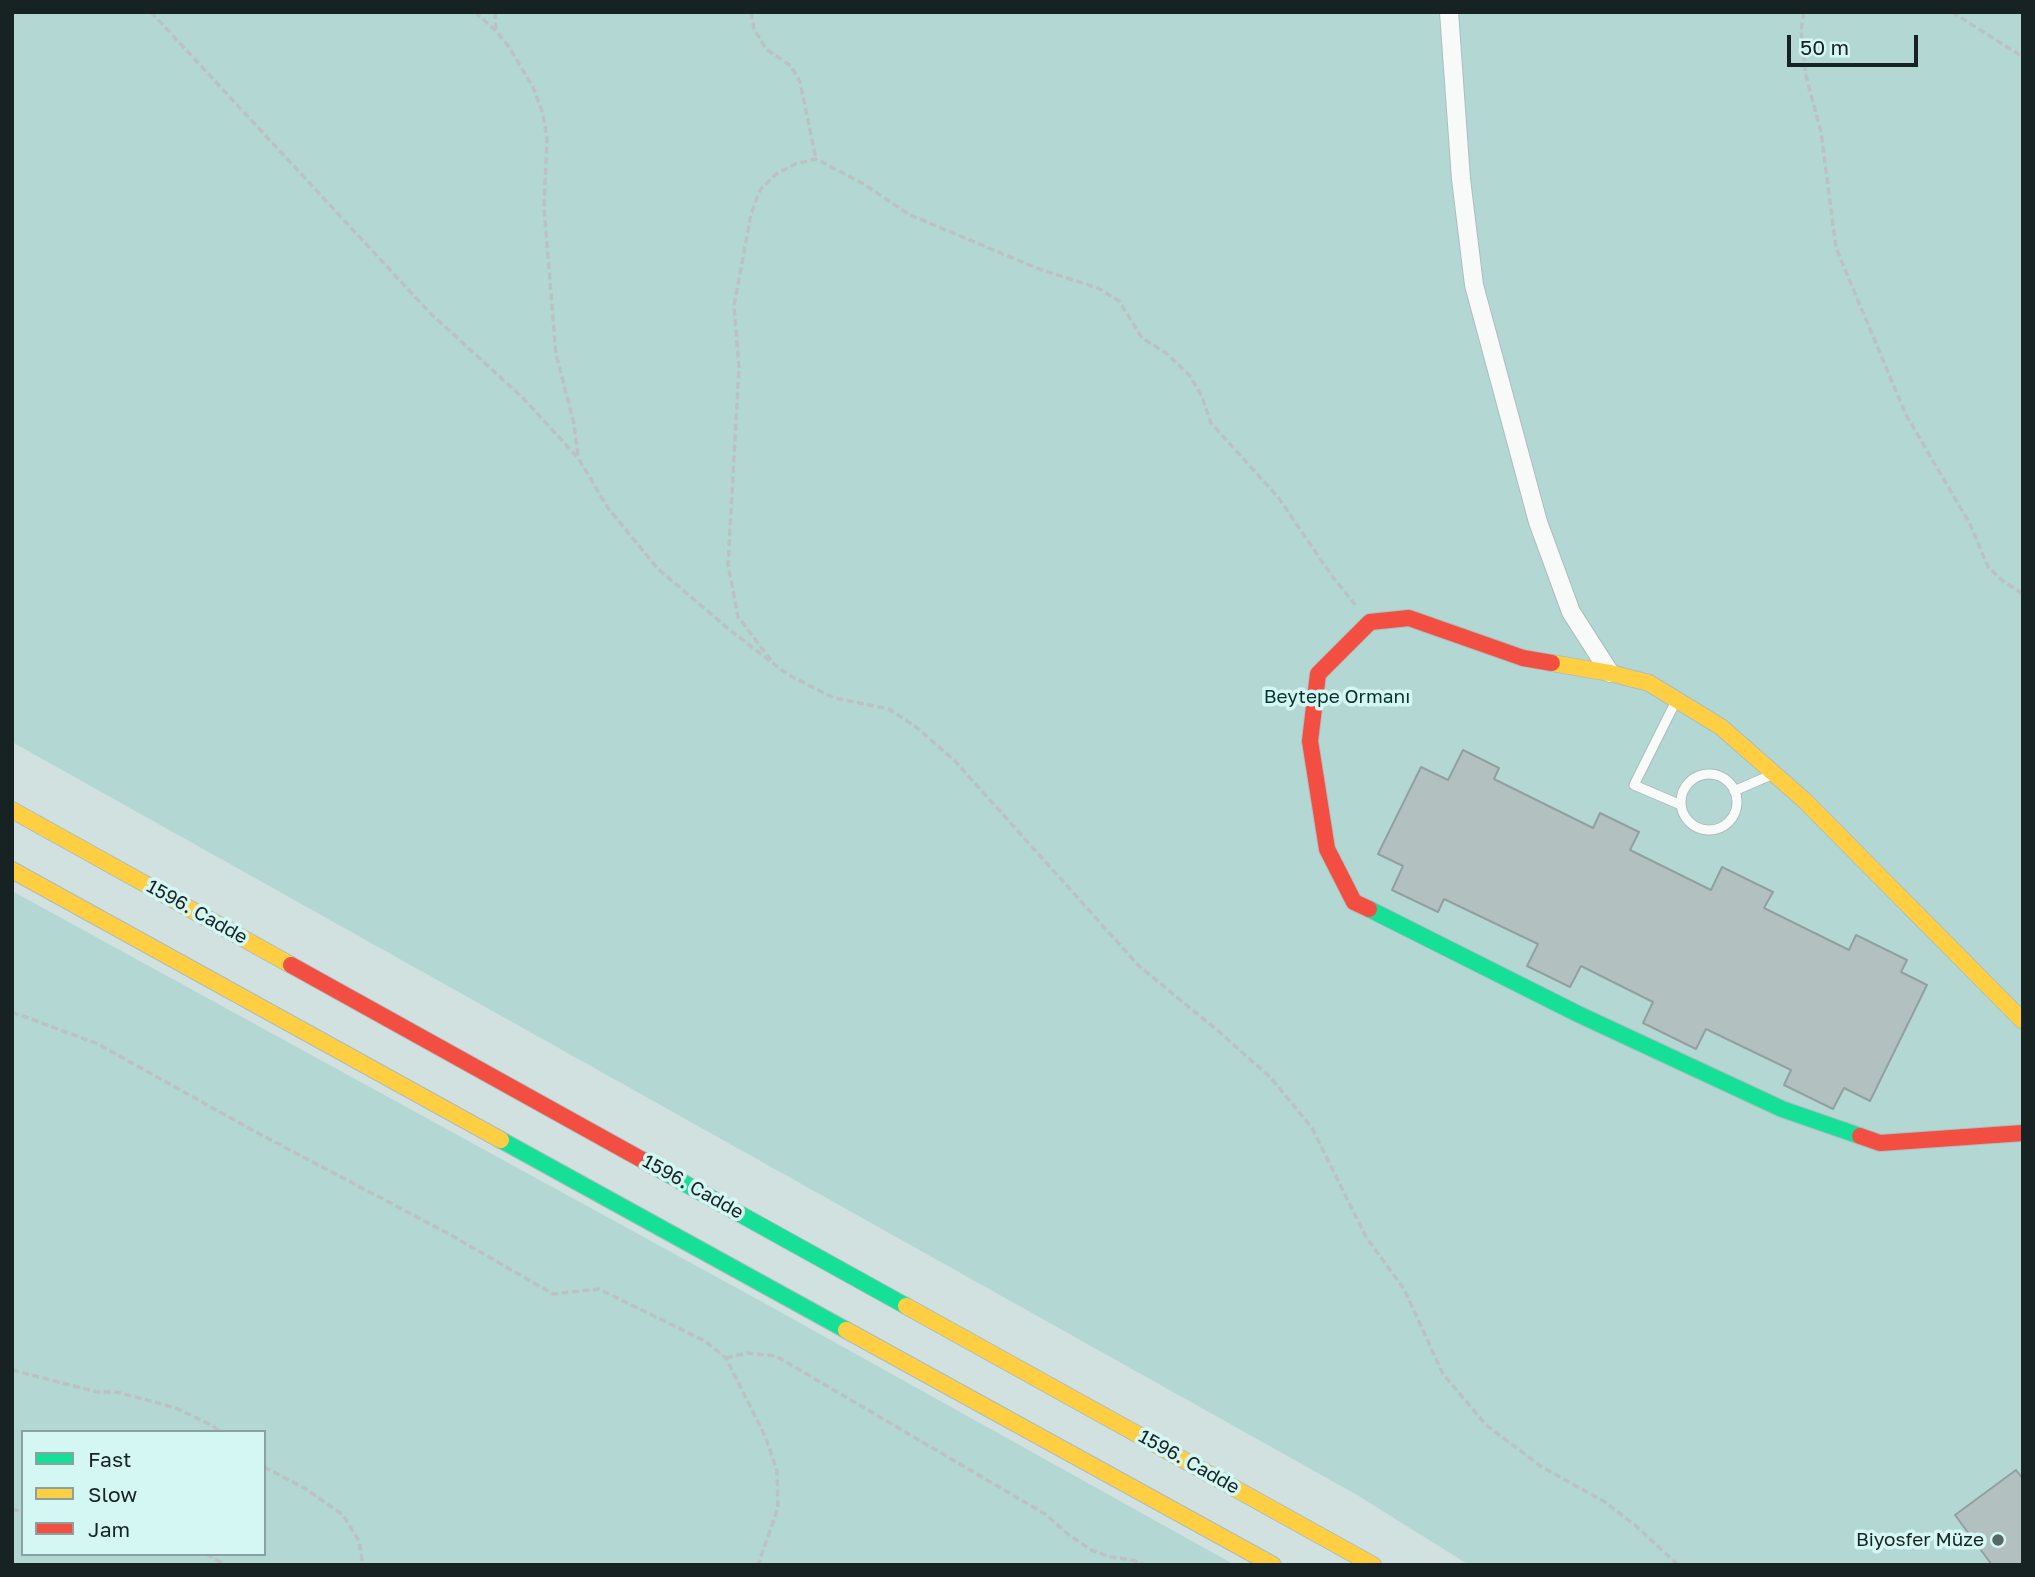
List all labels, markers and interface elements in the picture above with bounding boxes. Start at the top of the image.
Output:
scale bar [1790,21,1921,65]
text: 50 m [1800,34,1849,60]
park label: Beytepe Ormanı [1264,686,1410,708]
street label: 1596. Cadde [143,875,251,949]
street label: 1596. Cadde [639,1150,747,1224]
street label: 1596. Cadde [1135,1425,1243,1499]
legend [21,1430,266,1556]
text: Fast [88,1446,131,1472]
text: Slow [88,1481,137,1507]
text: Jam [88,1516,130,1542]
place label: Biyosfer Müze [1856,1529,1984,1551]
marker: Biyosfer Müze [1990,1532,2006,1548]

